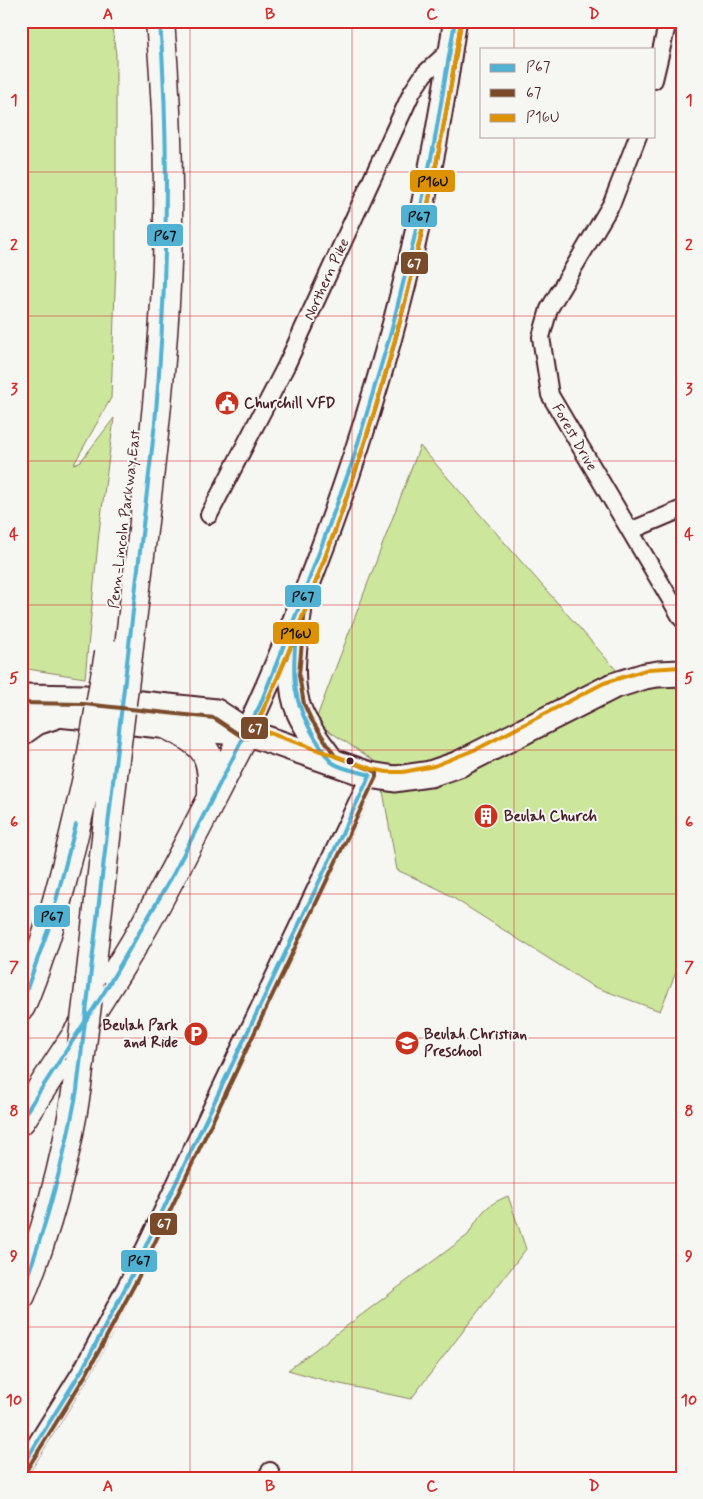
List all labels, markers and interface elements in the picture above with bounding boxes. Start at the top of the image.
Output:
text: A [103,4,113,25]
text: B [265,4,275,25]
text: C [426,4,438,25]
text: D [588,4,600,25]
legend [480,48,656,138]
text: P67 [526,58,551,78]
text: 67 [526,84,542,104]
text: 1 [10,90,18,111]
text: 1 [685,90,693,111]
text: P16U [526,108,560,128]
line badge: P16U [409,169,456,193]
text: P16U [417,173,449,191]
line badge: P67 [400,204,438,228]
text: P67 [408,208,430,226]
line badge: P67 [146,223,184,247]
text: P67 [154,227,176,245]
text: 2 [10,235,18,256]
street label: Northern Pike [299,235,355,324]
text: 2 [685,235,693,256]
line badge: 67 [400,251,429,275]
text: 67 [407,255,421,273]
text: 3 [10,379,18,400]
text: 3 [685,379,693,400]
public building icon: Churchill VFD [214,390,240,416]
place label: Churchill VFD [244,394,336,414]
street label: Forest Drive [547,400,602,475]
street label: Penn-Lincoln Parkway East [104,428,146,610]
text: 4 [9,524,19,545]
text: 4 [684,524,694,545]
line badge: P67 [284,584,322,608]
text: P67 [292,588,314,606]
line badge: P16U [272,621,320,645]
text: P16U [280,625,312,643]
text: 5 [9,668,19,689]
text: 5 [684,668,694,689]
line badge: 67 [240,716,269,740]
text: 67 [248,720,262,738]
unlabelled marker [345,756,355,766]
building icon: Beulah Church [473,803,499,829]
place label: Beulah Church [504,807,597,827]
text: 6 [10,812,18,833]
text: 6 [685,812,693,833]
line badge: P67 [33,904,71,928]
text: P67 [41,908,63,926]
text: 7 [9,957,19,978]
text: 7 [684,957,694,978]
place label: Beulah Park and Ride [103,1016,179,1053]
parking icon: Beulah Park and Ride [183,1021,209,1047]
place label: Beulah Christian Preschool [424,1025,527,1062]
school or university icon: Beulah Christian Preschool [394,1030,420,1056]
text: 8 [9,1101,19,1122]
text: 8 [684,1101,694,1122]
line badge: 67 [149,1212,178,1236]
text: 67 [157,1215,171,1233]
text: 9 [10,1246,18,1267]
text: 9 [685,1246,693,1267]
line badge: P67 [120,1249,158,1273]
text: P67 [128,1252,150,1270]
text: 10 [6,1390,22,1411]
text: 10 [681,1390,697,1411]
text: A [103,1476,113,1497]
text: B [265,1476,275,1497]
text: C [426,1476,438,1497]
text: D [588,1476,600,1497]

